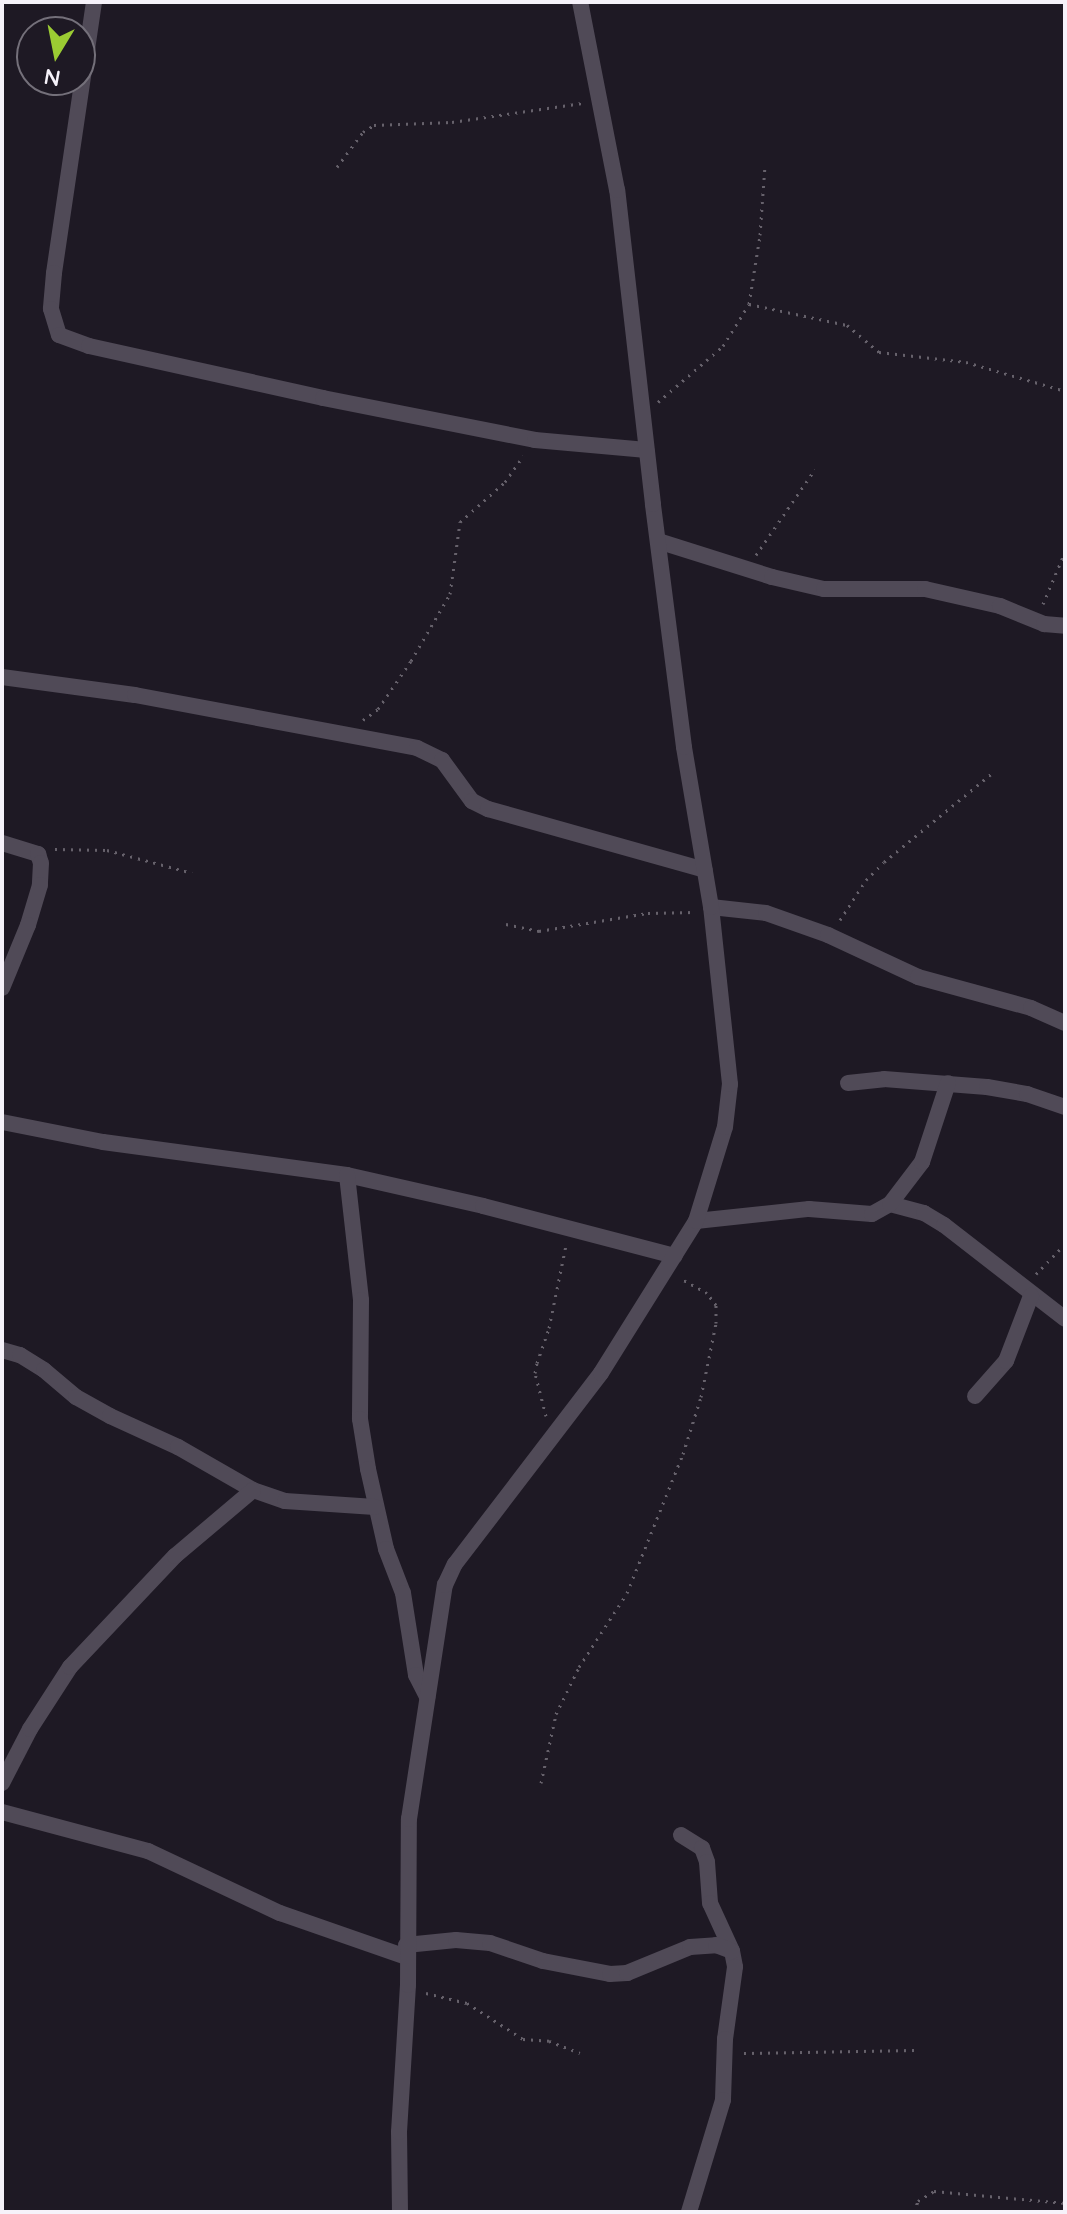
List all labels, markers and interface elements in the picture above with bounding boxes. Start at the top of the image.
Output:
north arrow [16,16,96,96]
text: N [42,62,63,93]

